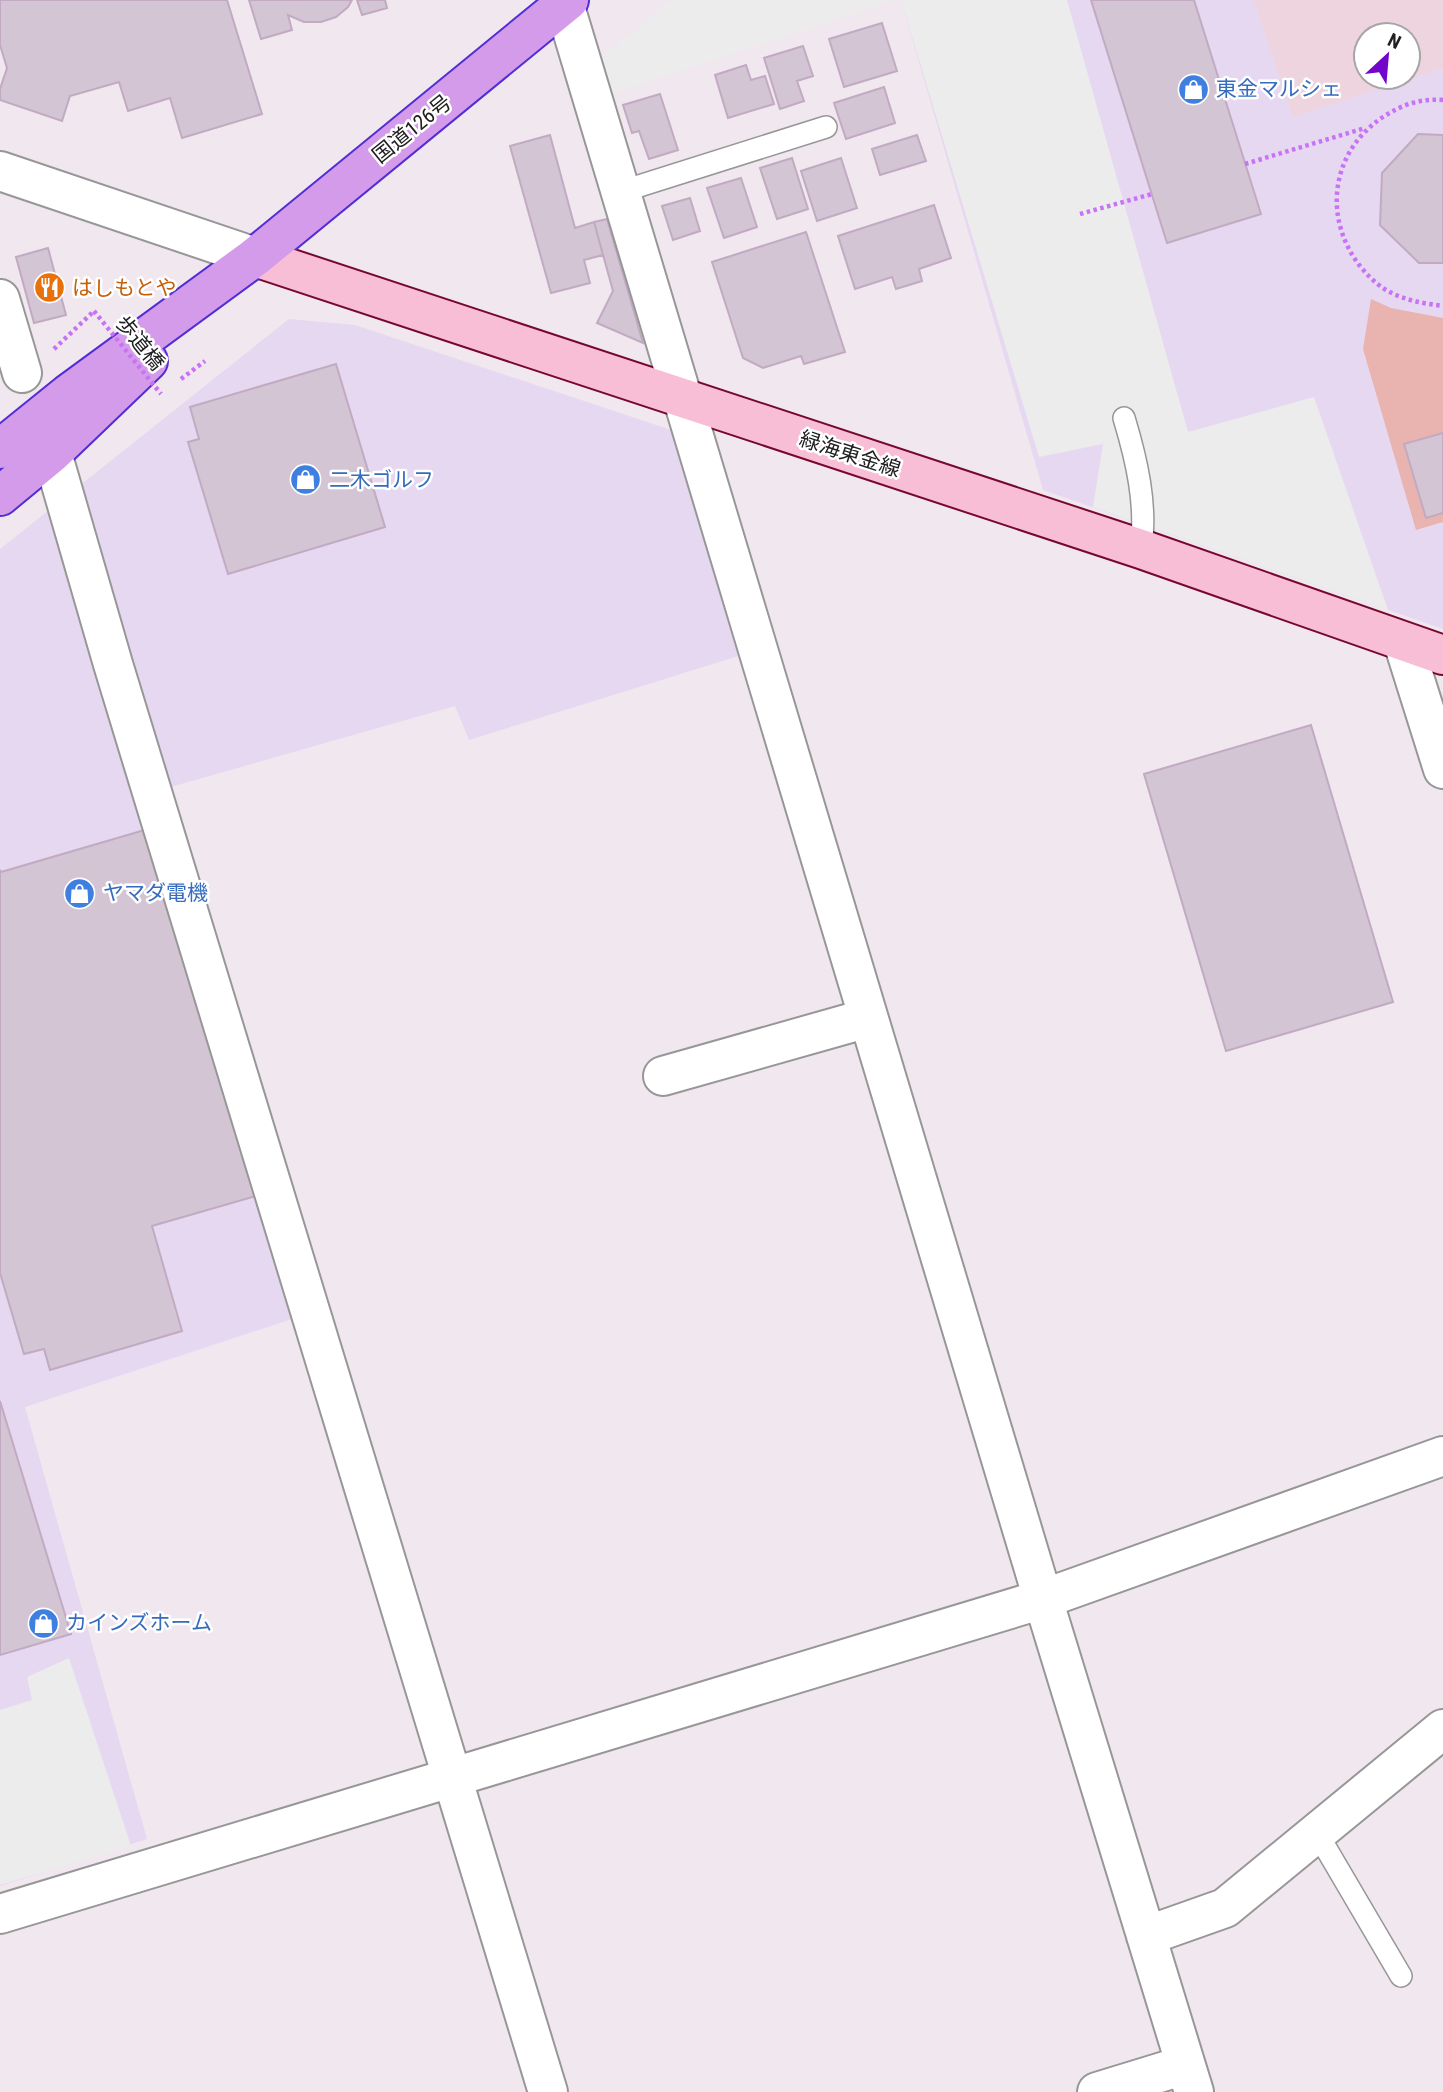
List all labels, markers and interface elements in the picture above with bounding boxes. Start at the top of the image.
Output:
north arrow [1352,21,1422,91]
text: N [1384,28,1405,54]
shop icon: 東金マルシェ [1176,72,1210,106]
place label: 東金マルシェ [1216,77,1342,101]
street label: 国道126号 [368,90,456,168]
restaurant icon: はしもとや [32,271,66,305]
place label: はしもとや [72,276,177,300]
street label: 歩道橋 [111,311,169,375]
street label: 緑海東金線 [796,426,904,482]
shop icon: 二木ゴルフ [289,463,323,497]
place label: 二木ゴルフ [329,468,434,492]
shop icon: ヤマダ電機 [63,876,97,910]
place label: ヤマダ電機 [103,881,208,905]
shop icon: カインズホーム [26,1606,60,1640]
place label: カインズホーム [66,1611,212,1635]

